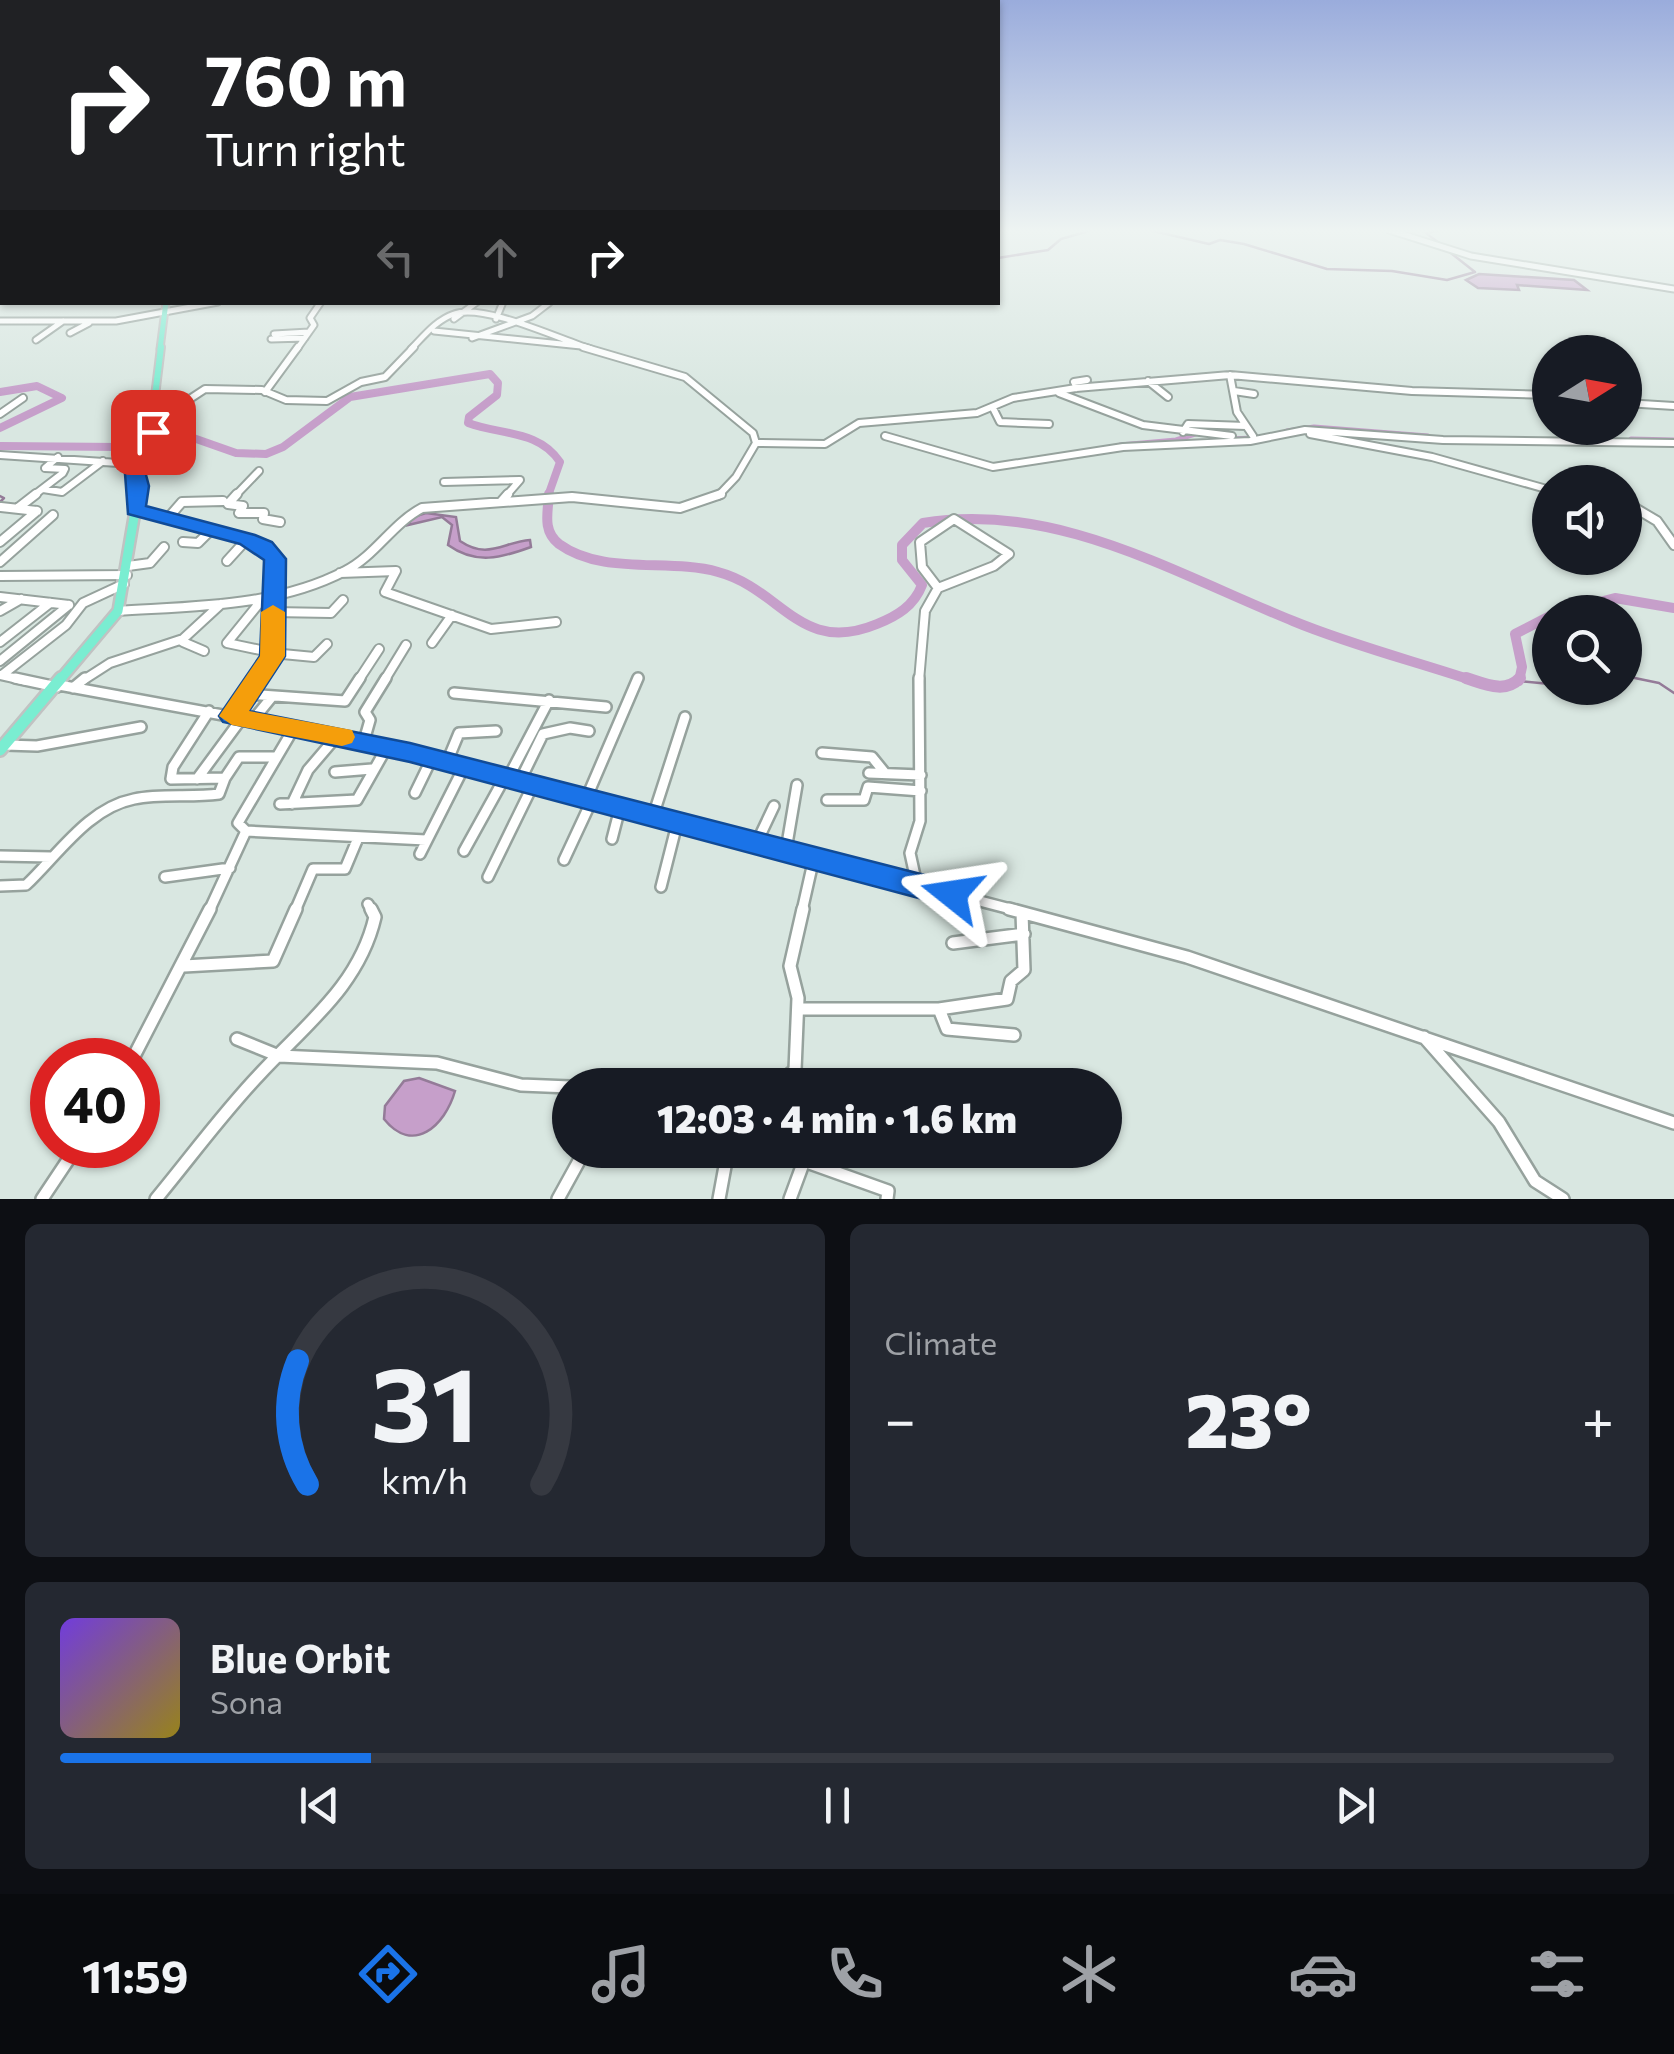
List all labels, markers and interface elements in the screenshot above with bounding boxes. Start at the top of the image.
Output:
text: 760 m [205,35,407,120]
icon: right [40,40,170,170]
text: Turn right [205,120,406,175]
icon: left [368,230,423,285]
icon: ahead [473,230,528,285]
icon: right [578,230,633,285]
north arrow [1532,335,1642,445]
map controls [1532,335,1642,705]
pin [111,390,196,475]
icon: arrive [126,405,181,460]
button: sound [1532,465,1642,575]
button: search [1532,595,1642,705]
position arrow [900,842,1004,946]
speed limit sign: 40 [30,1038,160,1168]
text: 12:03 · 4 min · 1.6 km [657,1094,1017,1141]
text: Climate [885,1322,997,1362]
text: 31 [371,1336,479,1463]
text: 23° [1186,1372,1312,1463]
text: − [885,1384,916,1451]
text: + [1582,1384,1614,1451]
text: km/h [381,1458,468,1501]
text: Blue Orbit [210,1634,390,1681]
text: Sona [210,1681,283,1721]
icon: previous [292,1778,347,1833]
icon: pause [810,1778,865,1833]
icon: next [1328,1778,1383,1833]
icon: directions [353,1939,423,2009]
icon: music [586,1939,656,2009]
icon: phone [820,1939,890,2009]
icon: climate [1054,1939,1124,2009]
icon: car [1288,1939,1358,2009]
icon: filters [1522,1939,1592,2009]
text: 11:59 [82,1947,189,2002]

